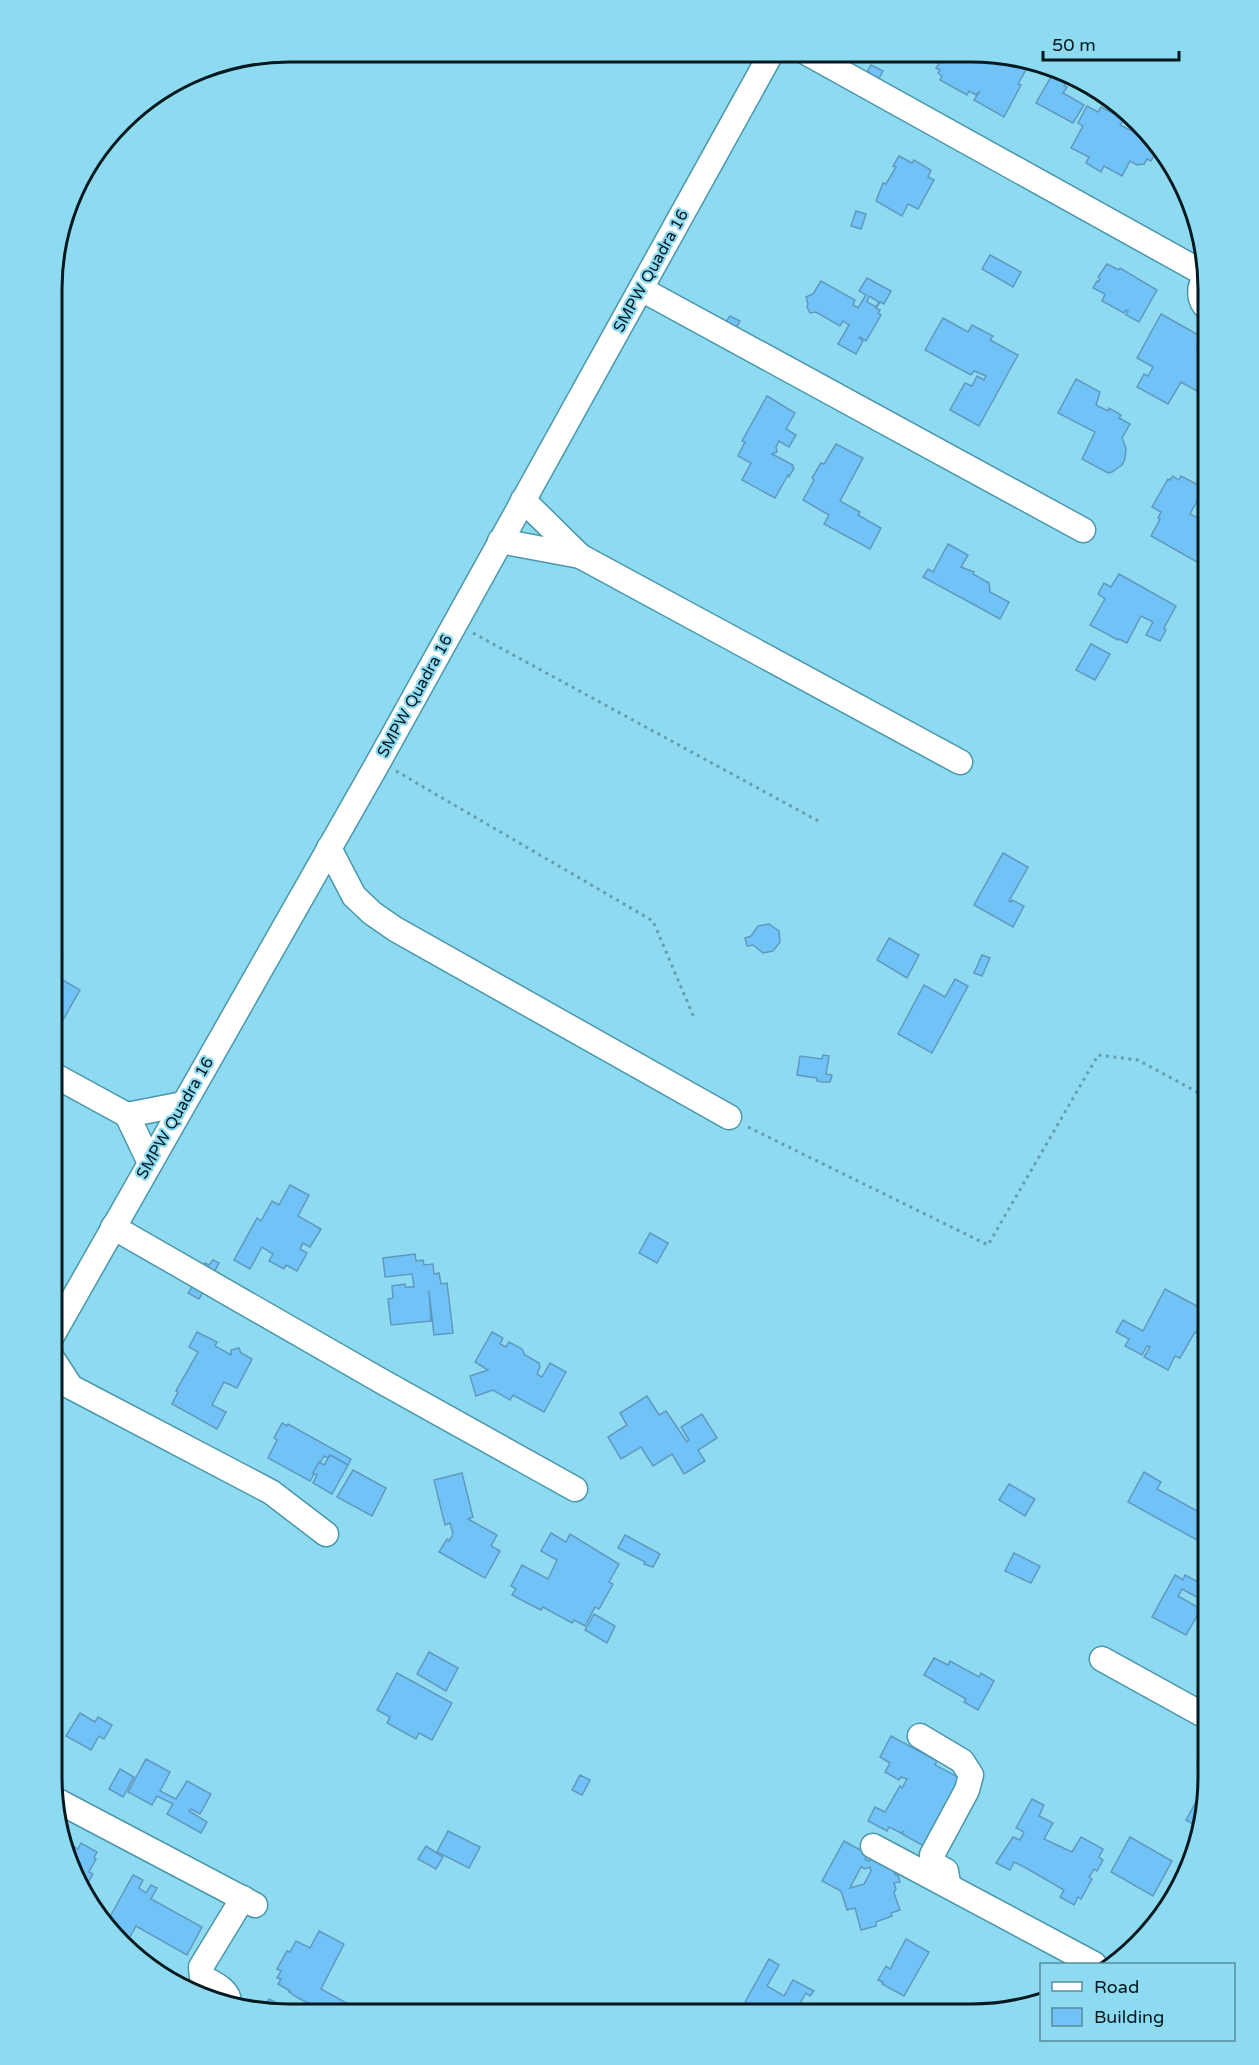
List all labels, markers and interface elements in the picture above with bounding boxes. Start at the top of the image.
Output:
scale bar [1043,24,1180,62]
text: 50 m [1052,34,1096,56]
street label: SMPW Quadra 16 [609,206,693,336]
street label: SMPW Quadra 16 [373,631,457,761]
street label: SMPW Quadra 16 [132,1053,218,1183]
legend [1040,1963,1235,2041]
text: Road [1094,1976,1139,1998]
text: Building [1094,2006,1164,2028]

